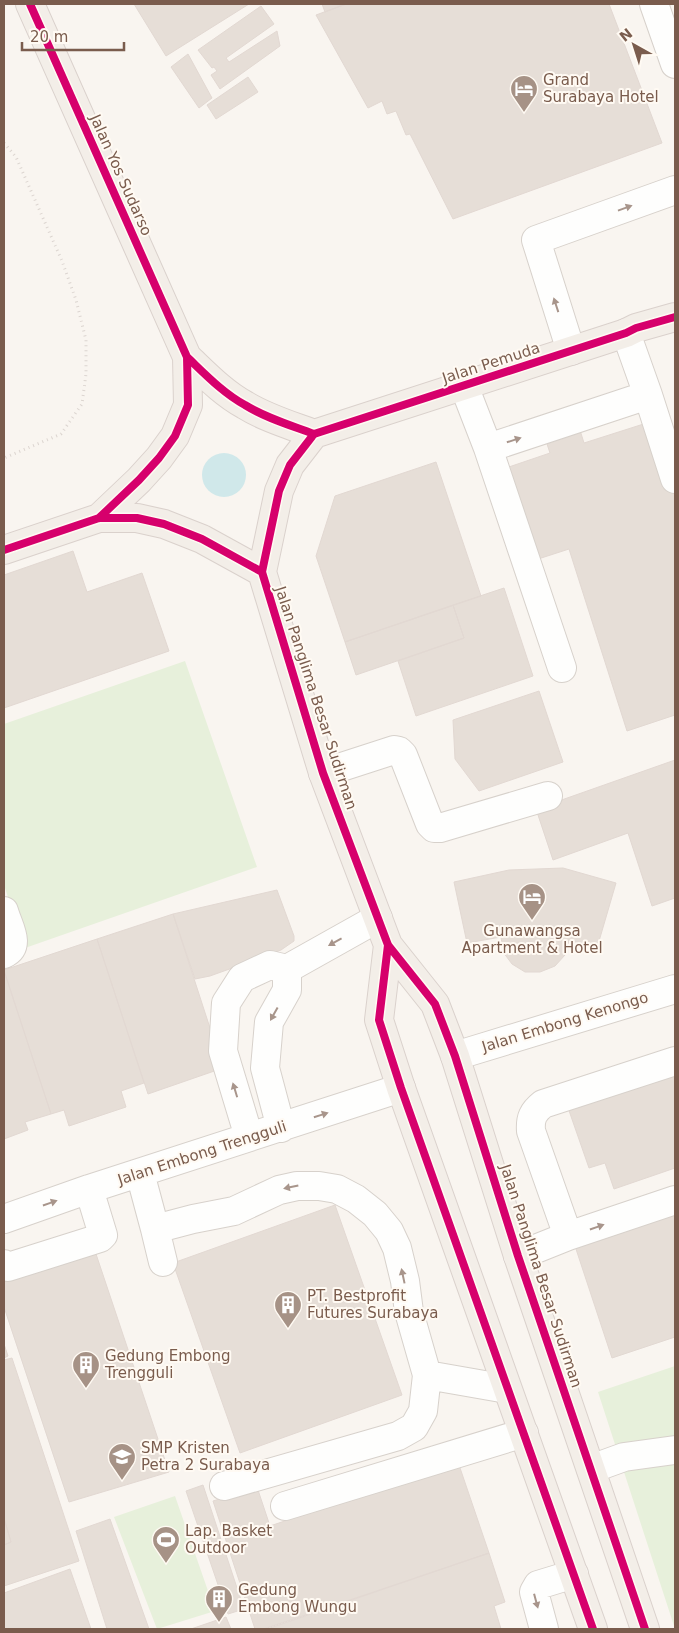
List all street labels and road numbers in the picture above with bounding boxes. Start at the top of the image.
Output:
street label: Jalan Yos Sudarso [86,111,156,239]
street label: Jalan Pemuda [439,339,542,388]
street label: Jalan Panglima Besar Sudirman [271,583,361,812]
street label: Jalan Embong Kenongo [479,988,650,1056]
street label: Jalan Embong Trengguli [114,1117,289,1189]
street label: Jalan Panglima Besar Sudirman [496,1161,586,1390]

